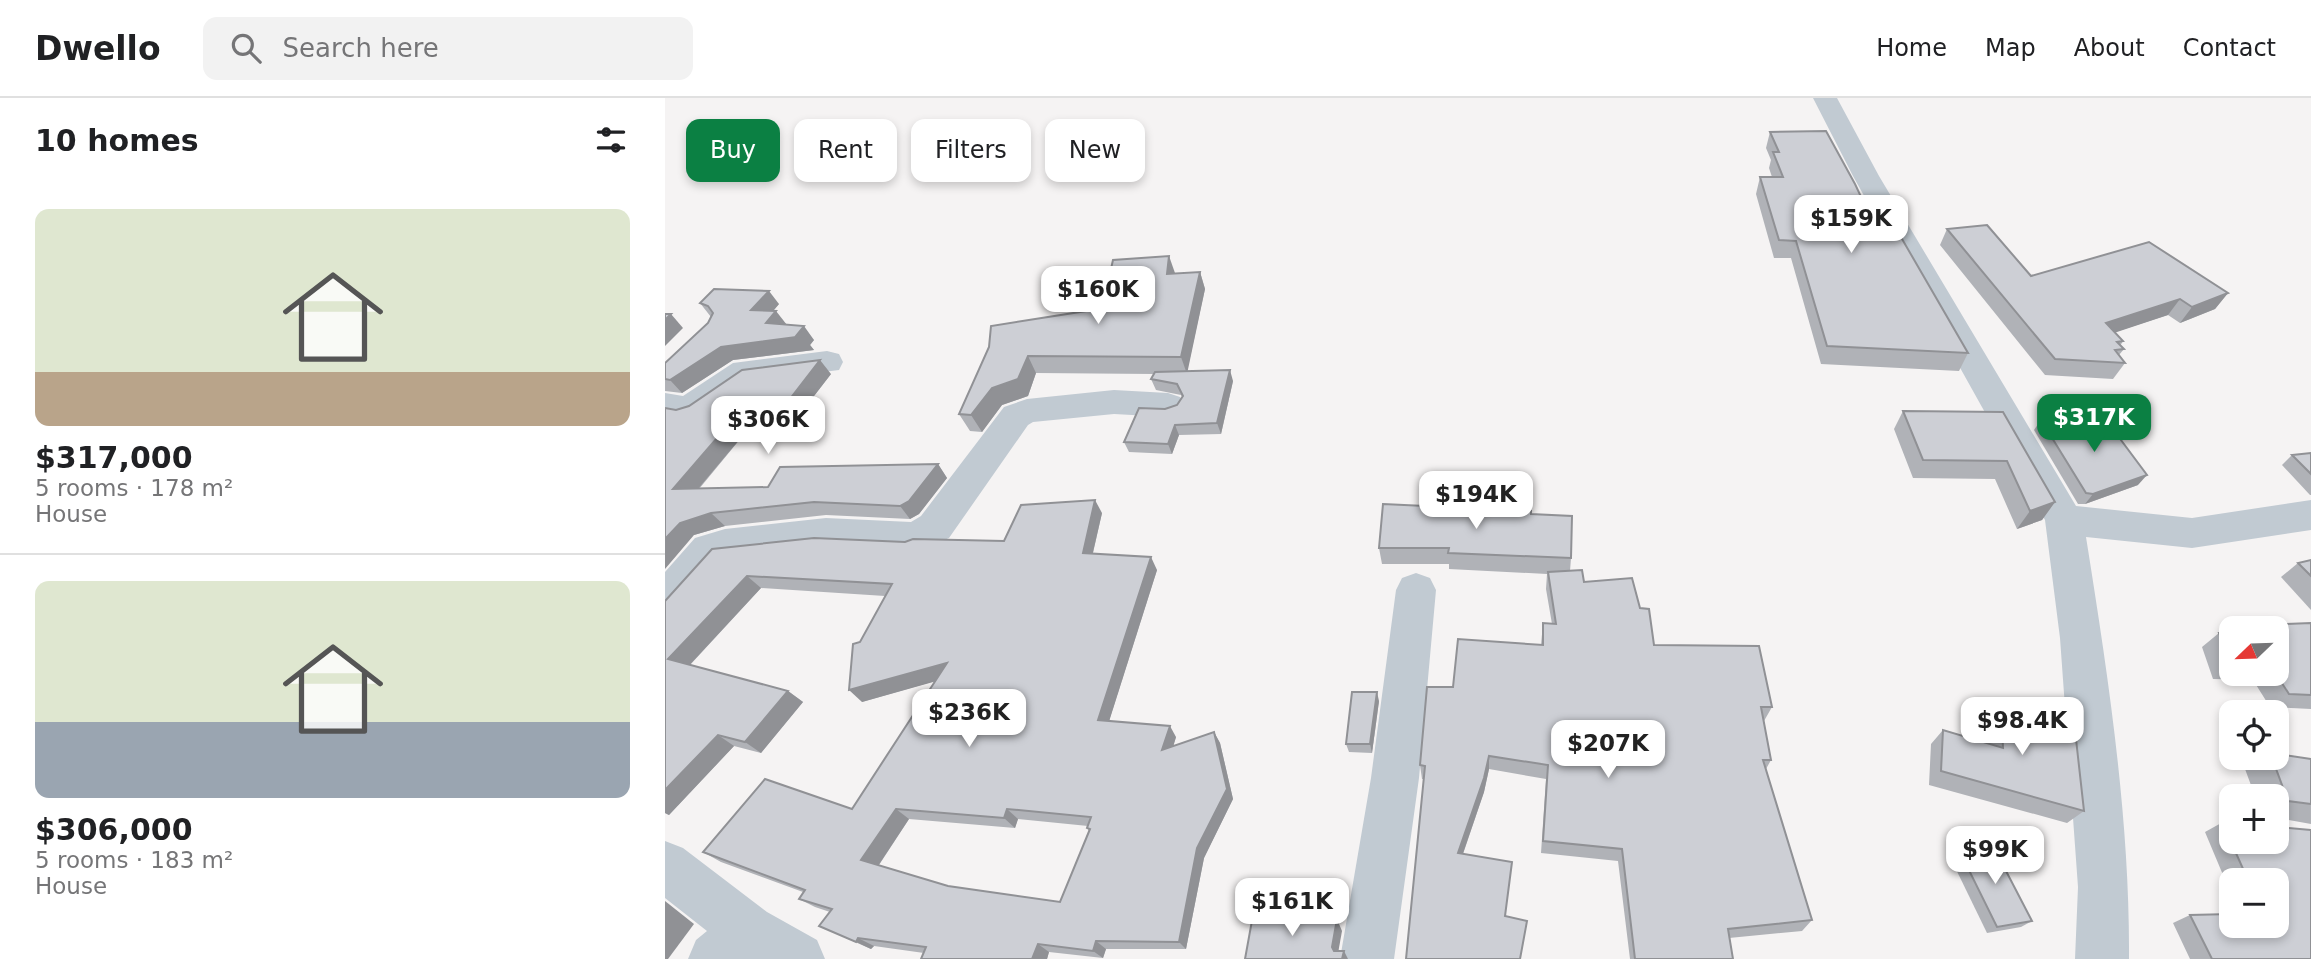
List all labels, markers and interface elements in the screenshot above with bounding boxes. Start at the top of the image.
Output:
search box [203,17,693,80]
text: Dwello [35,29,161,68]
icon: search [227,29,265,67]
text: Search here [283,33,439,63]
text: Home [1876,34,1947,62]
text: Map [1985,34,2036,62]
text: About [2074,34,2145,62]
text: Contact [2183,34,2276,62]
chip: Buy [686,119,780,182]
chip: Rent [794,119,897,182]
chip: Filters [911,119,1031,182]
chip: New [1045,119,1145,182]
icon: filters [592,121,630,159]
text: 10 homes [35,123,199,158]
pin: $159K [1802,195,1900,255]
text: $159K [1810,205,1892,231]
icon: home [270,254,396,380]
pin: $160K [1049,266,1147,326]
text: $160K [1057,276,1139,302]
pin: $317K [2045,394,2143,454]
pin: $306K [719,396,817,456]
text: $317K [2053,404,2135,430]
text: $306K [727,406,809,432]
text: $317,000 [35,440,193,475]
pin: $194K [1427,472,1525,531]
text: 5 rooms · 178 m² [35,475,233,501]
text: $194K [1435,481,1517,507]
text: House [35,501,107,527]
north arrow [2219,616,2289,686]
map controls [2219,616,2289,938]
icon: home [270,626,396,752]
pin: $236K [920,690,1018,749]
pin: $98.4K [1965,698,2079,757]
text: $236K [928,699,1010,725]
button: locate [2219,700,2289,770]
text: $98.4K [1977,707,2067,733]
pin: $207K [1559,720,1657,780]
text: $207K [1567,730,1649,756]
button: + [2219,784,2289,854]
text: $306,000 [35,812,193,847]
pin: $99K [1954,826,2036,886]
text: $99K [1962,836,2028,862]
text: 5 rooms · 183 m² [35,847,233,873]
button: − [2219,868,2289,938]
text: House [35,873,107,899]
pin: $161K [1243,878,1341,938]
text: $161K [1251,888,1333,914]

